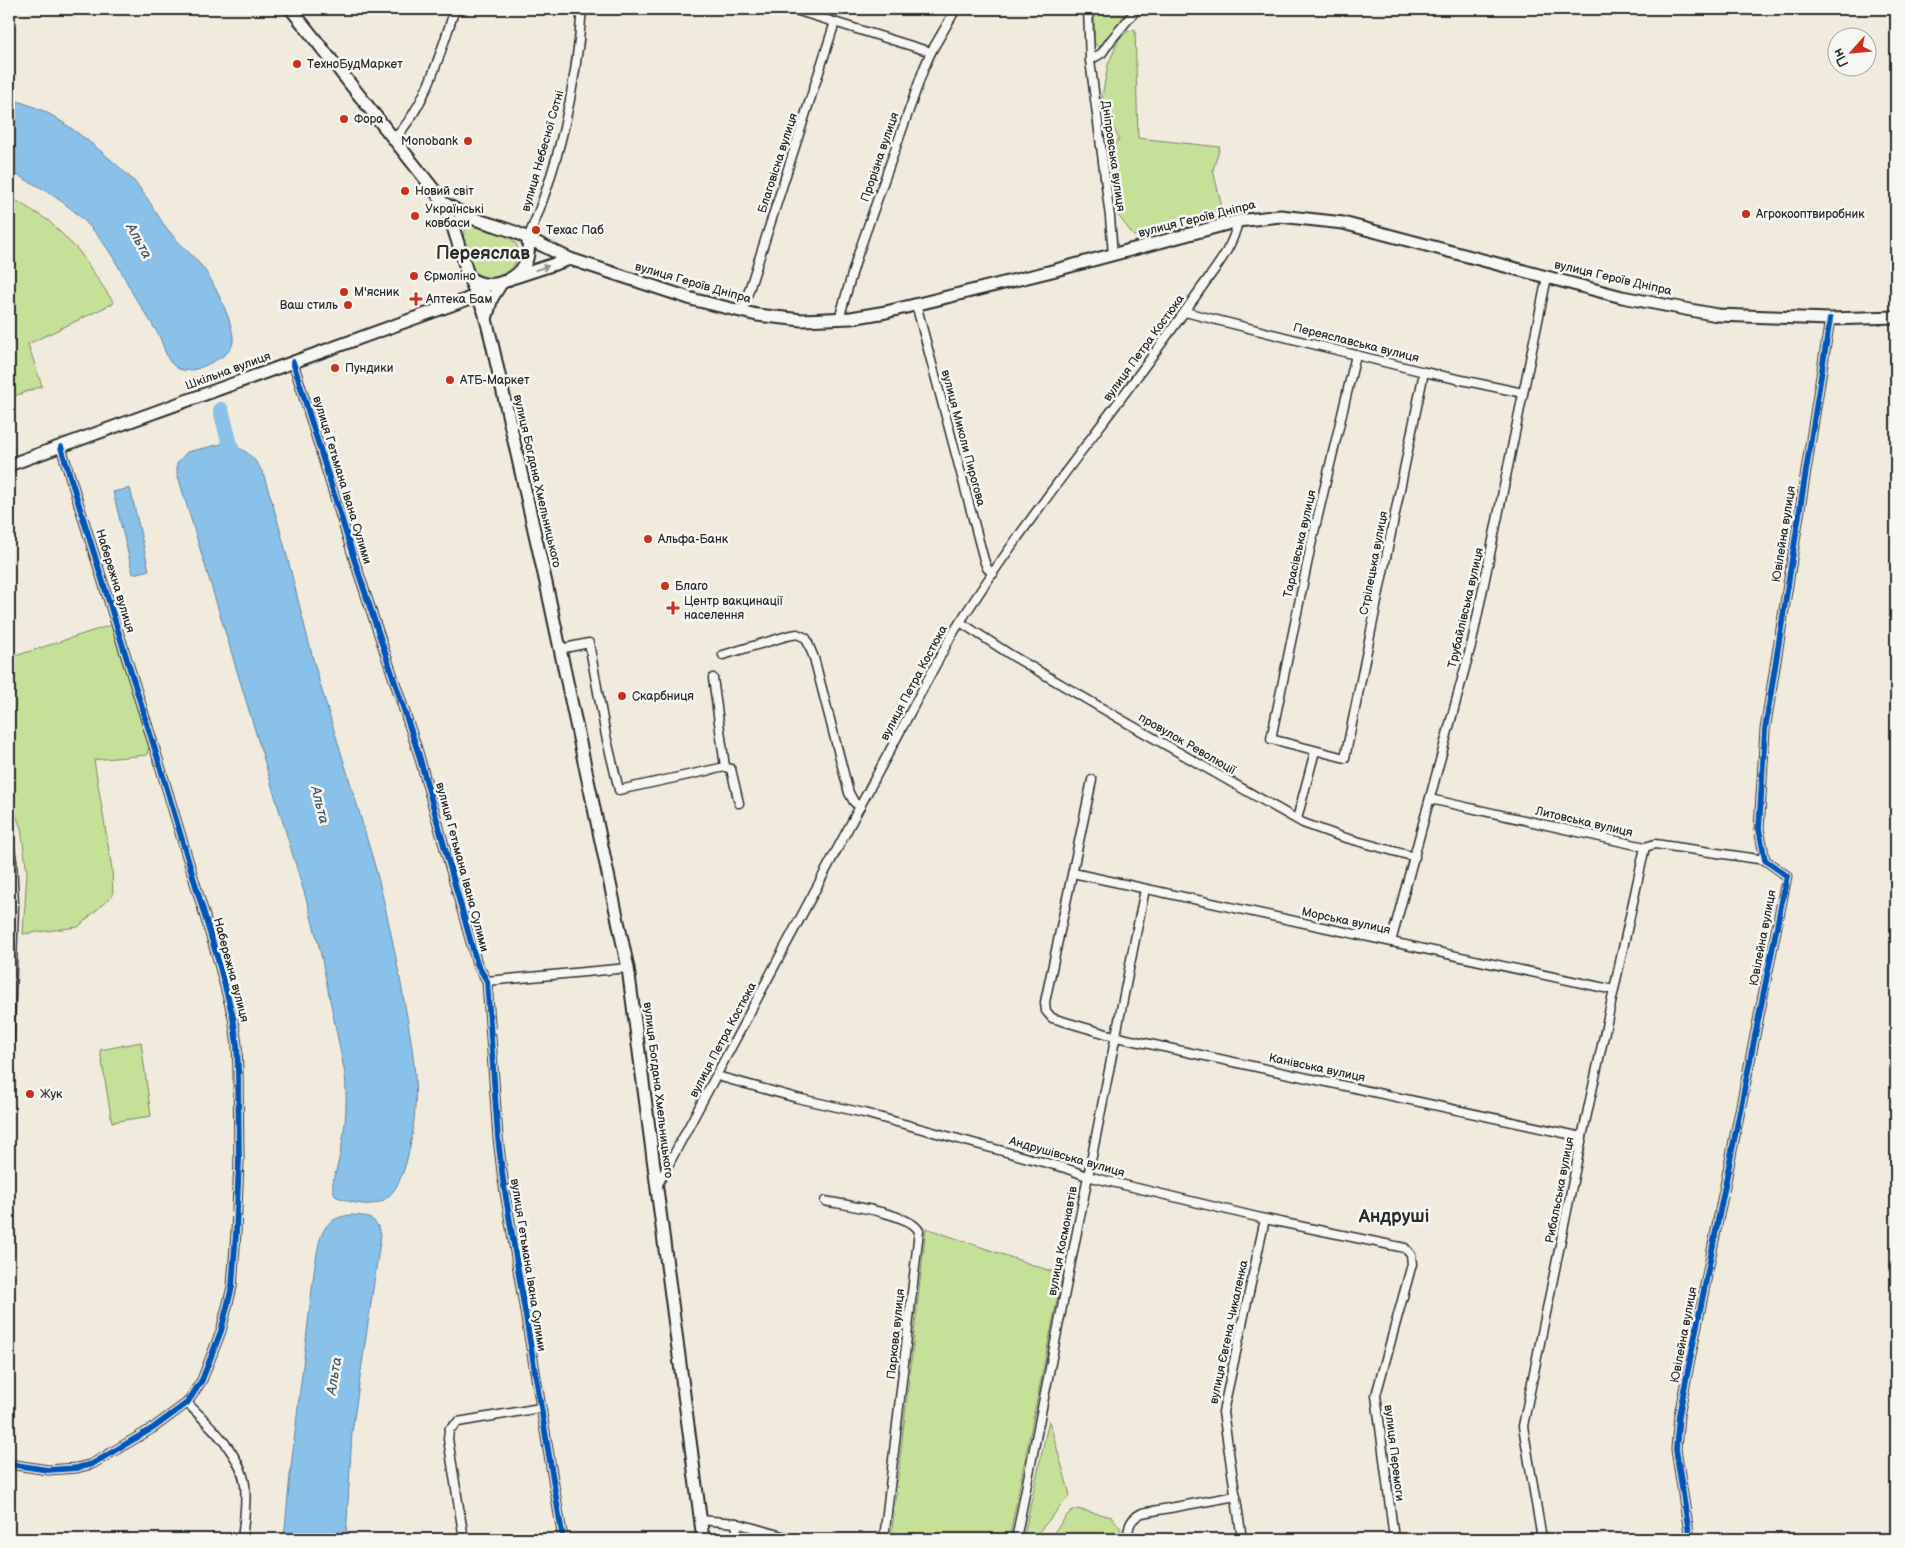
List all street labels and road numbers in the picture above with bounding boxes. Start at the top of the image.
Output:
street label: вулиця Небесної Сотні [518,89,568,213]
street label: Дніпровська вулиця [1098,100,1128,213]
street label: Прорізна вулиця [858,110,902,204]
street label: Благовісна вулиця [755,111,801,215]
street label: вулиця Героїв Дніпра [1137,197,1257,241]
street label: вулиця Героїв Дніпра [1553,257,1673,299]
street label: вулиця Героїв Дніпра [633,259,753,307]
street label: вулиця Петра Костюка [1100,292,1188,404]
street label: Переяславська вулиця [1291,320,1421,366]
street label: Шкільна вулиця [183,348,273,393]
street label: вулиця Миколи Пирогова [938,368,988,508]
street label: вулиця Богдана Хмельницького [510,393,564,569]
street label: вулиця Гетьмана Івана Сулими [309,394,375,566]
street label: Ювілейна вулиця [1769,484,1799,583]
street label: Тарасівська вулиця [1280,488,1320,599]
street label: Стрілецька вулиця [1357,509,1391,616]
street label: Набережна вулиця [92,528,138,635]
street label: Трубайлівська вулиця [1445,546,1487,670]
street label: вулиця Петра Костюка [877,623,951,743]
street label: провулок Революції [1136,710,1239,779]
street label: вулиця Гетьмана Івана Сулими [432,781,492,953]
street label: Литовська вулиця [1533,803,1635,841]
street label: Ювілейна вулиця [1746,888,1780,987]
street label: Морська вулиця [1300,904,1392,938]
street label: Набережна вулиця [210,916,252,1024]
street label: вулиця Петра Костюка [686,980,760,1100]
street label: вулиця Богдана Хмельницького [640,1001,676,1179]
street label: Канівська вулиця [1267,1050,1367,1086]
street label: Андрушівська вулиця [1007,1133,1127,1181]
street label: Рибальська вулиця [1542,1135,1578,1244]
street label: вулиця Гетьмана Івана Сулими [507,1177,549,1353]
street label: вулиця Космонавтів [1045,1184,1081,1297]
street label: вулиця Євгена Чикаленка [1206,1259,1252,1405]
street label: Ювілейна вулиця [1667,1285,1701,1384]
street label: Паркова вулиця [884,1288,908,1380]
street label: вулиця Перемоги [1381,1404,1407,1502]

